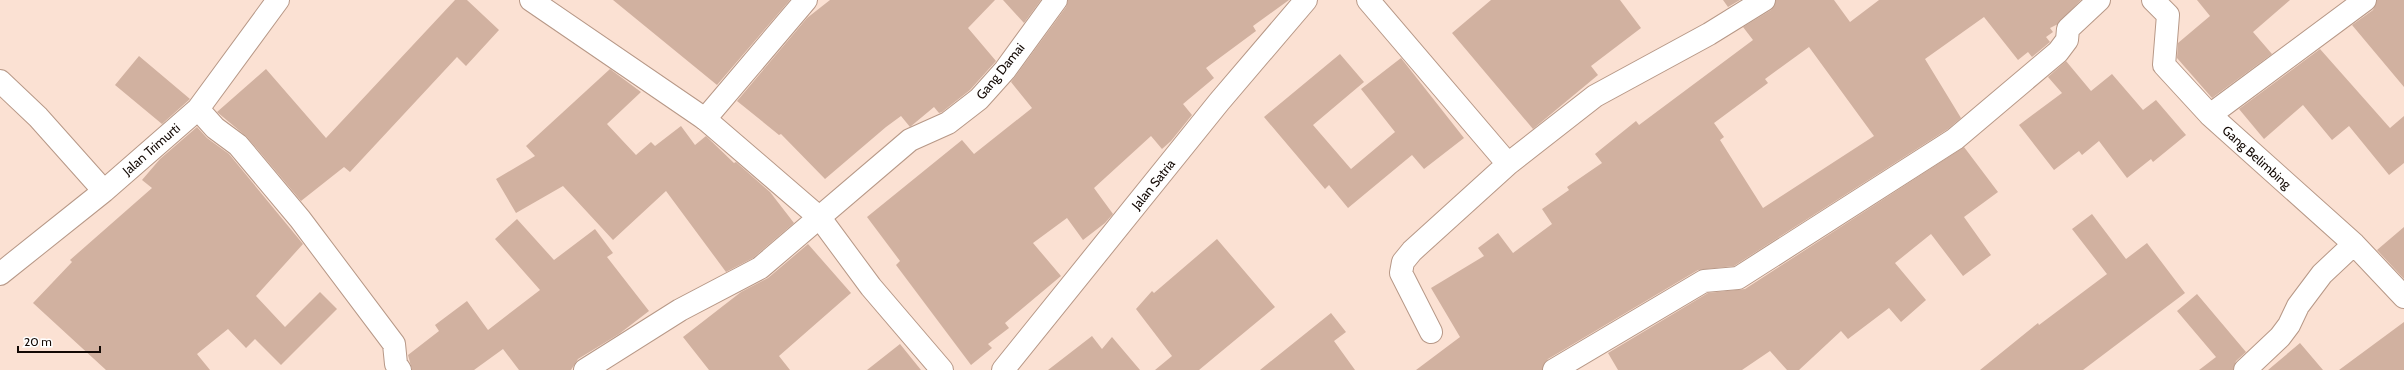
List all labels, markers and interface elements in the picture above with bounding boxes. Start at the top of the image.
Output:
street label: Gang Damai [972,40,1028,102]
street label: Jalan Trimurti [118,120,183,179]
street label: Gang Belimbing [2219,122,2295,192]
street label: Jalan Satria [1127,155,1179,213]
scale bar [18,328,100,354]
text: 20 m [24,334,52,349]

